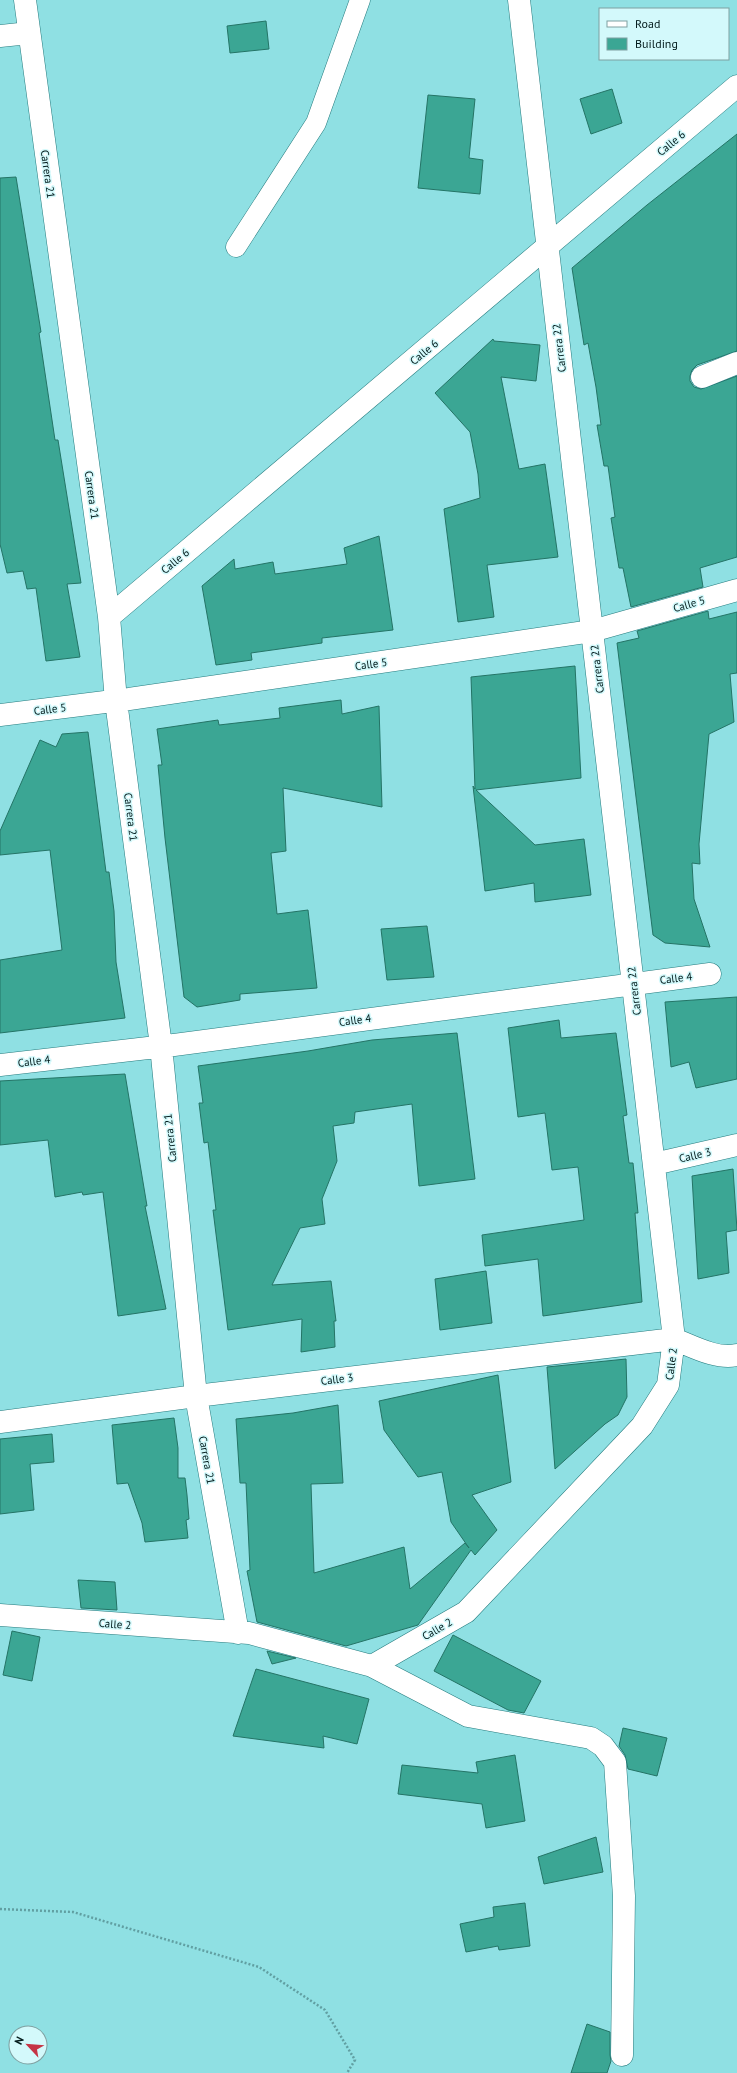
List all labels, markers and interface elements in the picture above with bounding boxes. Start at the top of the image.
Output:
legend [599,8,729,60]
text: Road [635,16,660,31]
text: Building [635,36,678,51]
street label: Calle 6 [654,127,688,159]
street label: Carrera 21 [38,149,58,199]
street label: Carrera 22 [549,323,569,373]
street label: Calle 6 [407,336,441,368]
street label: Carrera 21 [82,470,102,520]
street label: Calle 6 [158,545,192,577]
street label: Calle 5 [671,593,707,615]
street label: Carrera 22 [587,644,607,694]
street label: Calle 5 [354,655,388,673]
street label: Calle 5 [33,700,67,718]
street label: Carrera 21 [121,792,141,842]
street label: Carrera 22 [624,966,644,1016]
street label: Calle 4 [659,969,693,987]
street label: Calle 4 [338,1011,372,1029]
street label: Calle 4 [17,1052,51,1070]
street label: Carrera 21 [160,1113,180,1163]
street label: Calle 3 [678,1145,712,1165]
street label: Calle 2 [662,1347,680,1381]
street label: Calle 3 [320,1370,354,1388]
street label: Carrera 21 [196,1435,218,1485]
street label: Calle 2 [419,1615,455,1643]
street label: Calle 2 [98,1616,132,1632]
north arrow [8,2025,48,2065]
text: N [11,2034,27,2047]

